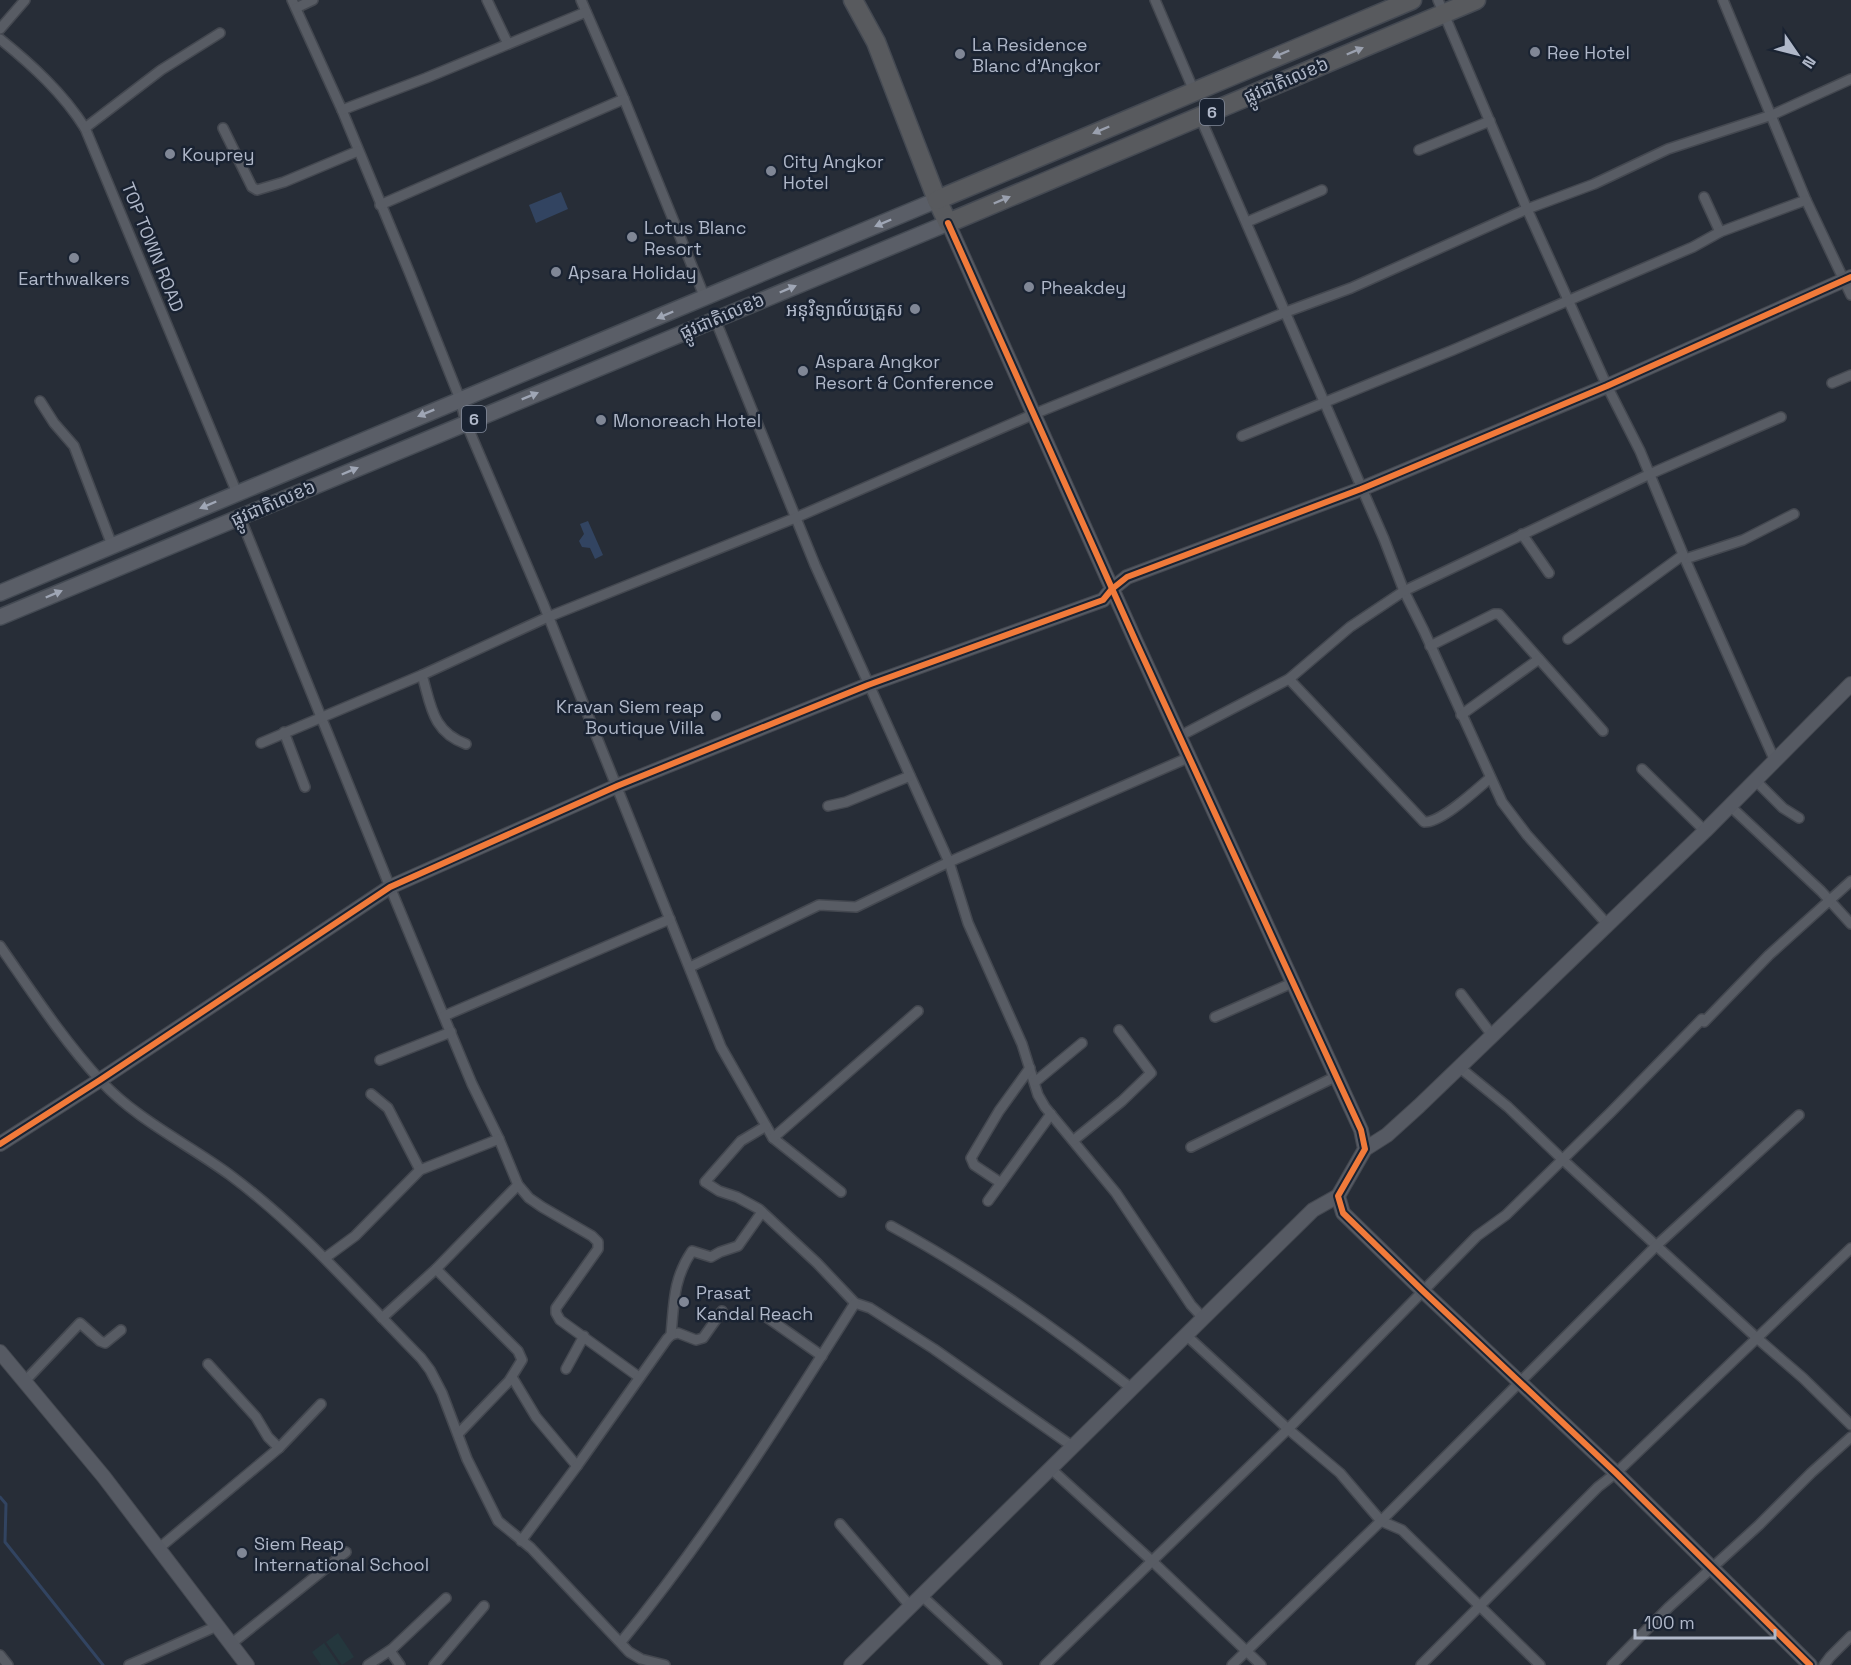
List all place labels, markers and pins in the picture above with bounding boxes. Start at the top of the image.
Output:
place label: La Residence Blanc d'Angkor [972,33,1101,77]
place label: Ree Hotel [1547,41,1630,64]
marker: Ree Hotel [1528,45,1542,59]
marker: La Residence Blanc d'Angkor [953,47,967,61]
place label: Kouprey [182,143,254,166]
marker: Kouprey [163,147,177,161]
place label: City Angkor Hotel [783,150,884,194]
marker: City Angkor Hotel [764,164,778,178]
place label: Lotus Blanc Resort [644,216,746,260]
marker: Lotus Blanc Resort [625,230,639,244]
marker: Earthwalkers [67,251,81,265]
place label: Apsara Holiday [568,261,697,284]
marker: Apsara Holiday [549,265,563,279]
place label: Earthwalkers [18,267,130,290]
place label: Pheakdey [1041,276,1126,299]
marker: Pheakdey [1022,280,1036,294]
place label: អនុវិទ្យាល័យគ្រួស [786,298,903,322]
marker: អនុវិទ្យាល័យគ្រួស [908,302,922,316]
place label: Aspara Angkor Resort & Conference [815,350,994,394]
marker: Aspara Angkor Resort & Conference [796,364,810,378]
place label: Monoreach Hotel [613,409,761,432]
marker: Monoreach Hotel [594,413,608,427]
place label: Kravan Siem reap Boutique Villa [556,695,704,739]
marker: Kravan Siem reap Boutique Villa [709,709,723,723]
place label: Prasat Kandal Reach [696,1281,813,1325]
marker: Prasat Kandal Reach [677,1295,691,1309]
place label: Siem Reap International School [254,1532,429,1576]
marker: Siem Reap International School [235,1546,249,1560]

